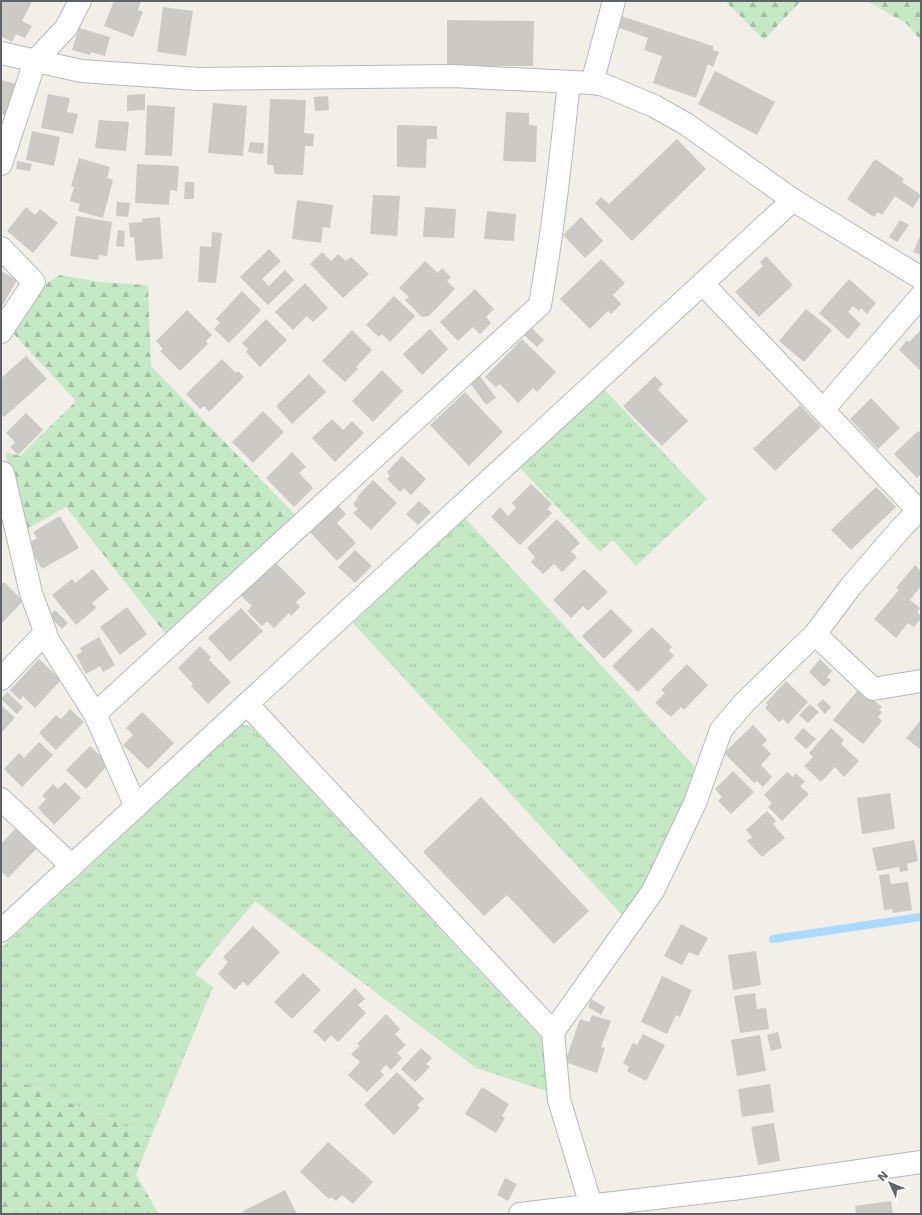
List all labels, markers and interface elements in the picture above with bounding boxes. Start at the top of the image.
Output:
north arrow [870,1163,910,1203]
text: N [875,1169,891,1184]

